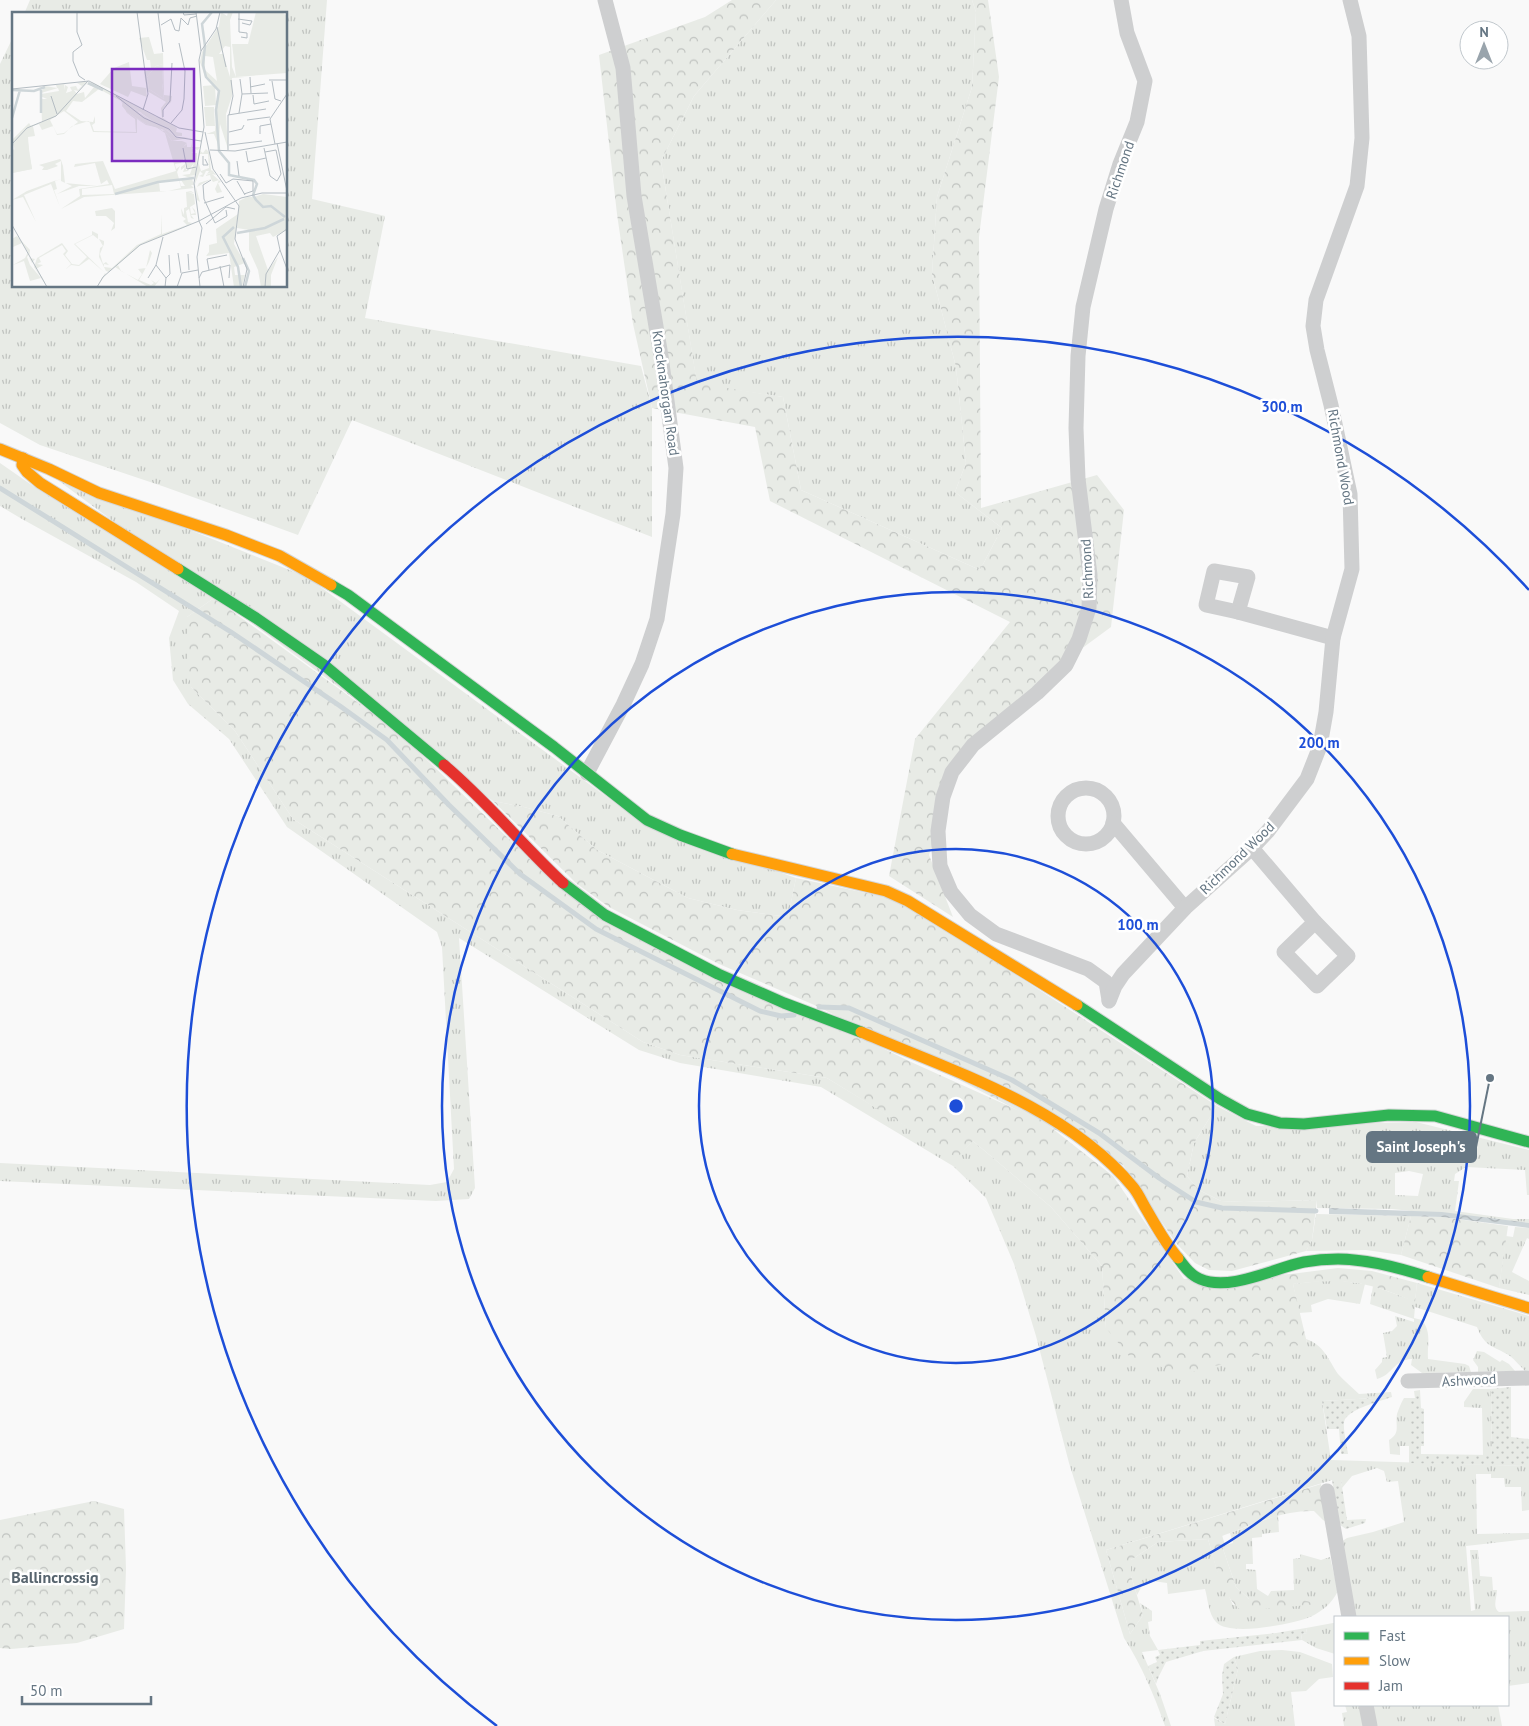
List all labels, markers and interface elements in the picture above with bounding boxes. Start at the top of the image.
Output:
inset map [12,12,288,288]
north arrow [1459,20,1509,70]
text: N [1479,23,1489,41]
street label: Richmond [1102,139,1138,201]
street label: Knocknahorgan Road [648,329,684,457]
text: 300 m [1261,397,1303,416]
street label: Richmond Wood [1324,408,1358,506]
street label: Richmond [1076,539,1098,599]
text: 200 m [1298,733,1340,752]
street label: Richmond Wood [1196,818,1278,898]
text: 100 m [1117,915,1159,934]
centre of rings [947,1097,965,1115]
callout: Saint Joseph's [1367,1132,1476,1162]
text: Saint Joseph's [1377,1137,1465,1156]
street label: Ashwood [1441,1370,1497,1390]
district label: Ballincrossig [11,1567,99,1587]
legend [1334,1616,1509,1706]
text: Fast [1379,1626,1406,1645]
text: Slow [1379,1651,1410,1670]
scale bar [22,1674,151,1706]
text: Jam [1378,1676,1403,1695]
text: 50 m [30,1681,63,1700]

